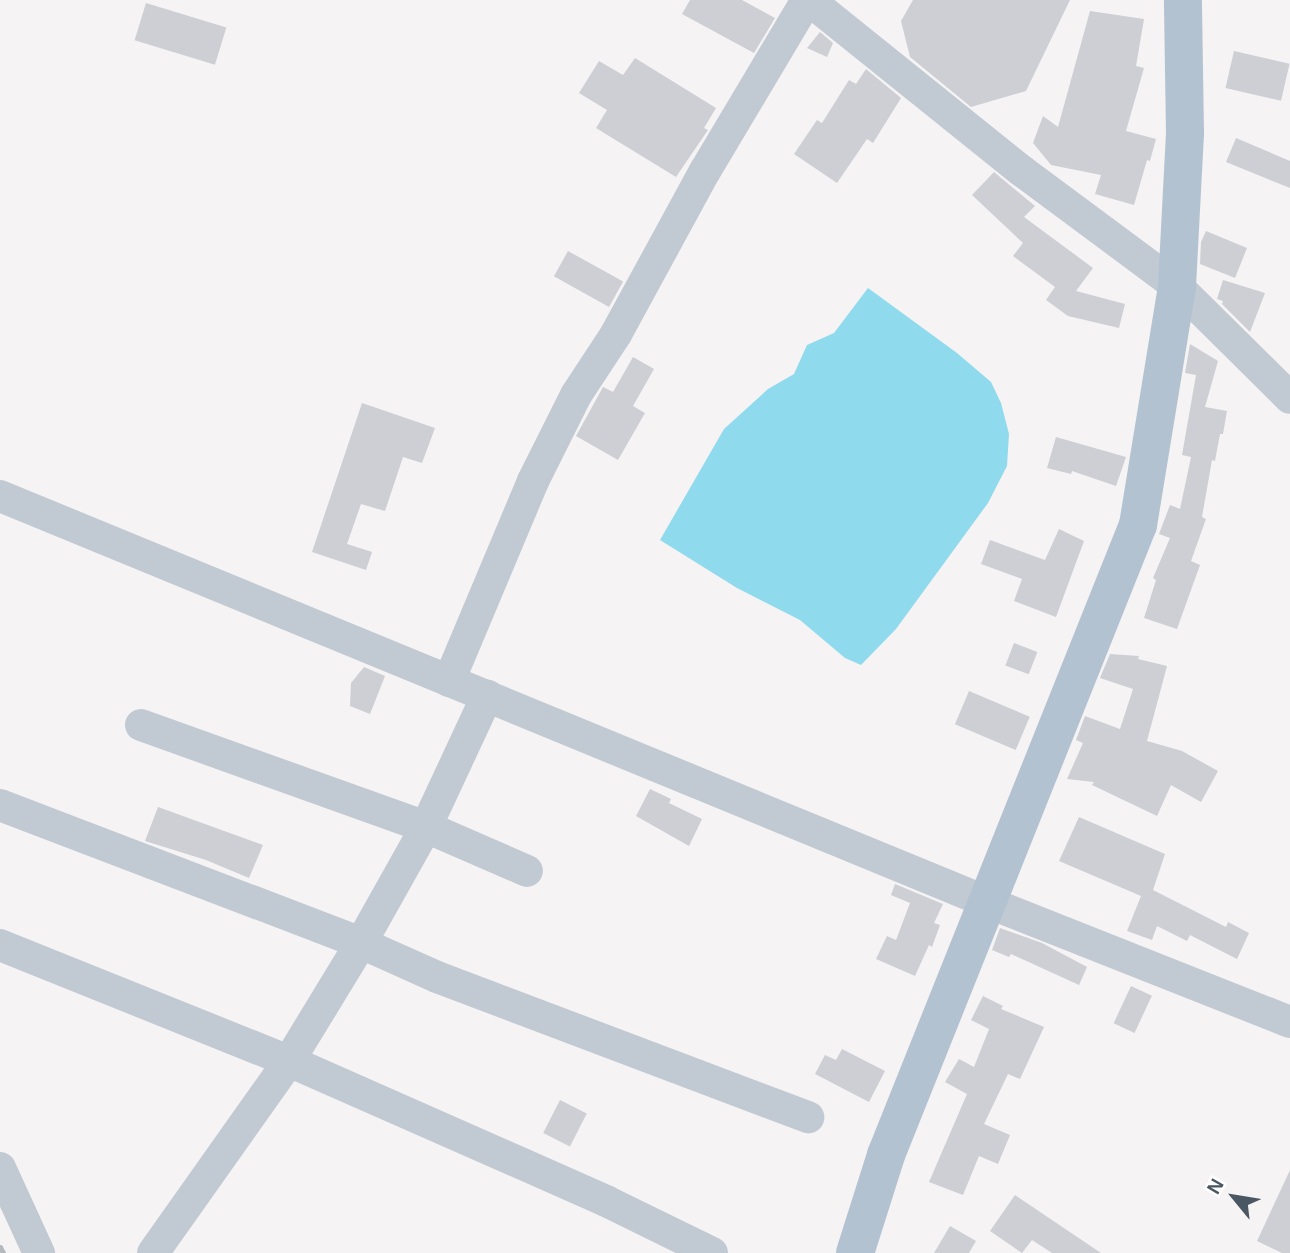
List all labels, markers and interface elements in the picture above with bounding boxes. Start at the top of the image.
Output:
north arrow [1199,1162,1269,1232]
text: N [1203,1175,1228,1197]

